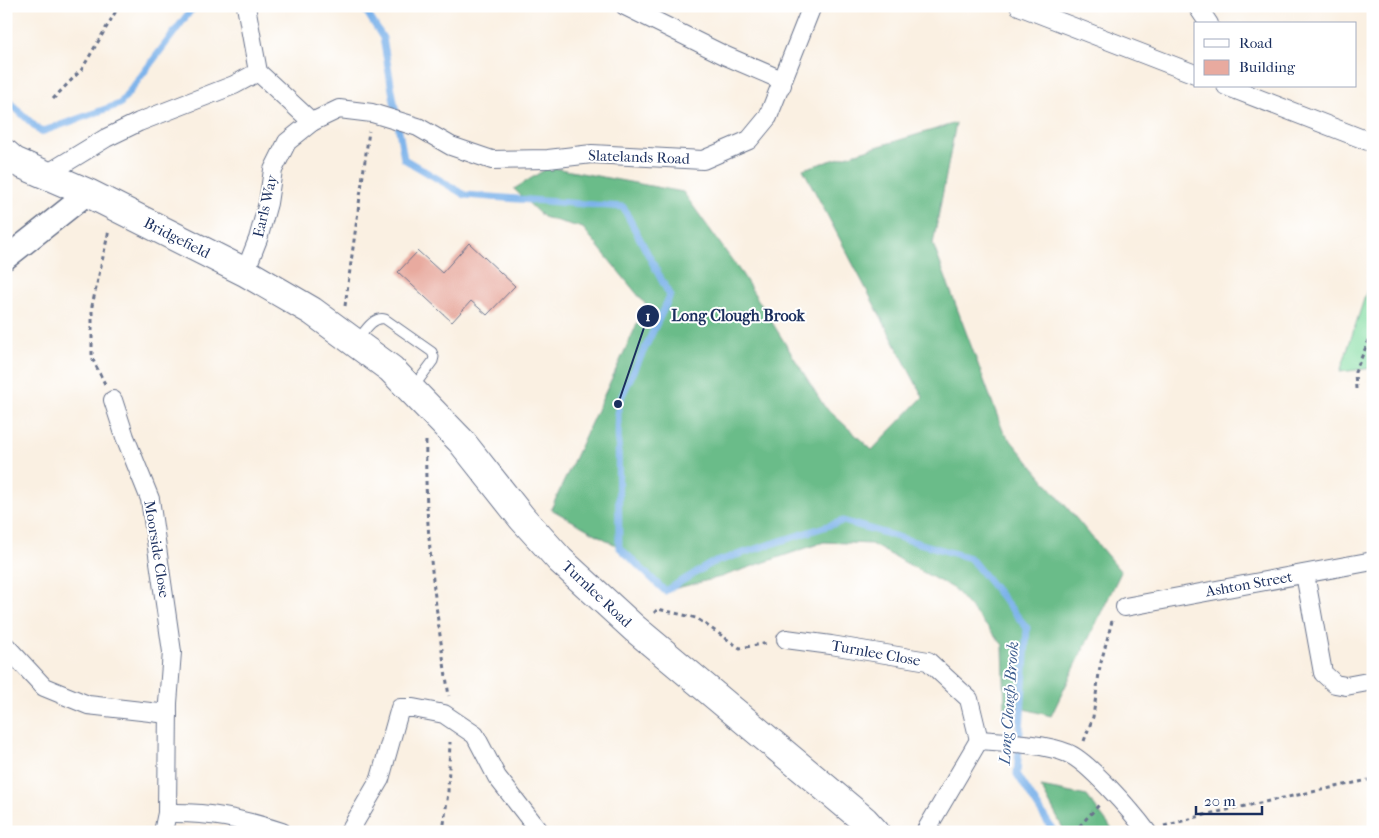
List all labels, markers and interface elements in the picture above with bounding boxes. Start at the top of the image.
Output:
legend [1194,22,1356,88]
text: Road [1239,34,1273,52]
text: Building [1239,58,1296,76]
street label: Slatelands Road [588,146,691,168]
street label: Earls Way [249,172,281,239]
street label: Bridgefield [141,214,214,263]
callout: Long Clough Brook [636,300,814,331]
text: Long Clough Brook [671,306,806,326]
text: 1 [645,307,651,325]
street label: Moorside Close [140,499,174,600]
street label: Turnlee Road [558,557,636,631]
street label: Ashton Street [1203,567,1294,601]
street label: Turnlee Close [830,636,923,670]
water label: Long Clough Brook [995,641,1022,766]
scale bar [1196,783,1263,815]
text: 20 m [1204,792,1236,810]

